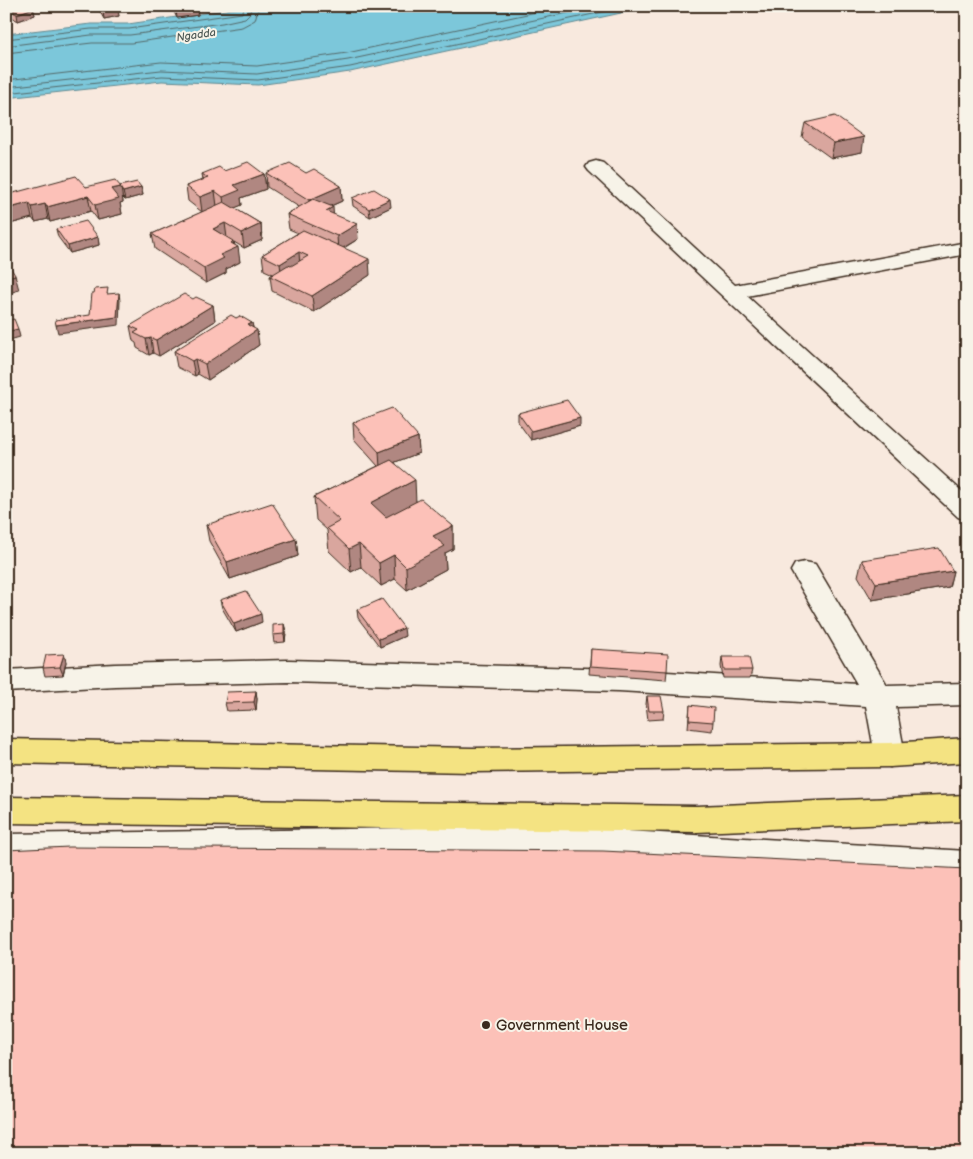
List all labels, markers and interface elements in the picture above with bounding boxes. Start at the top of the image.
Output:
water label: Ngadda [176,26,216,44]
place label: Government House [496,1016,628,1035]
marker: Government House [480,1019,492,1031]

